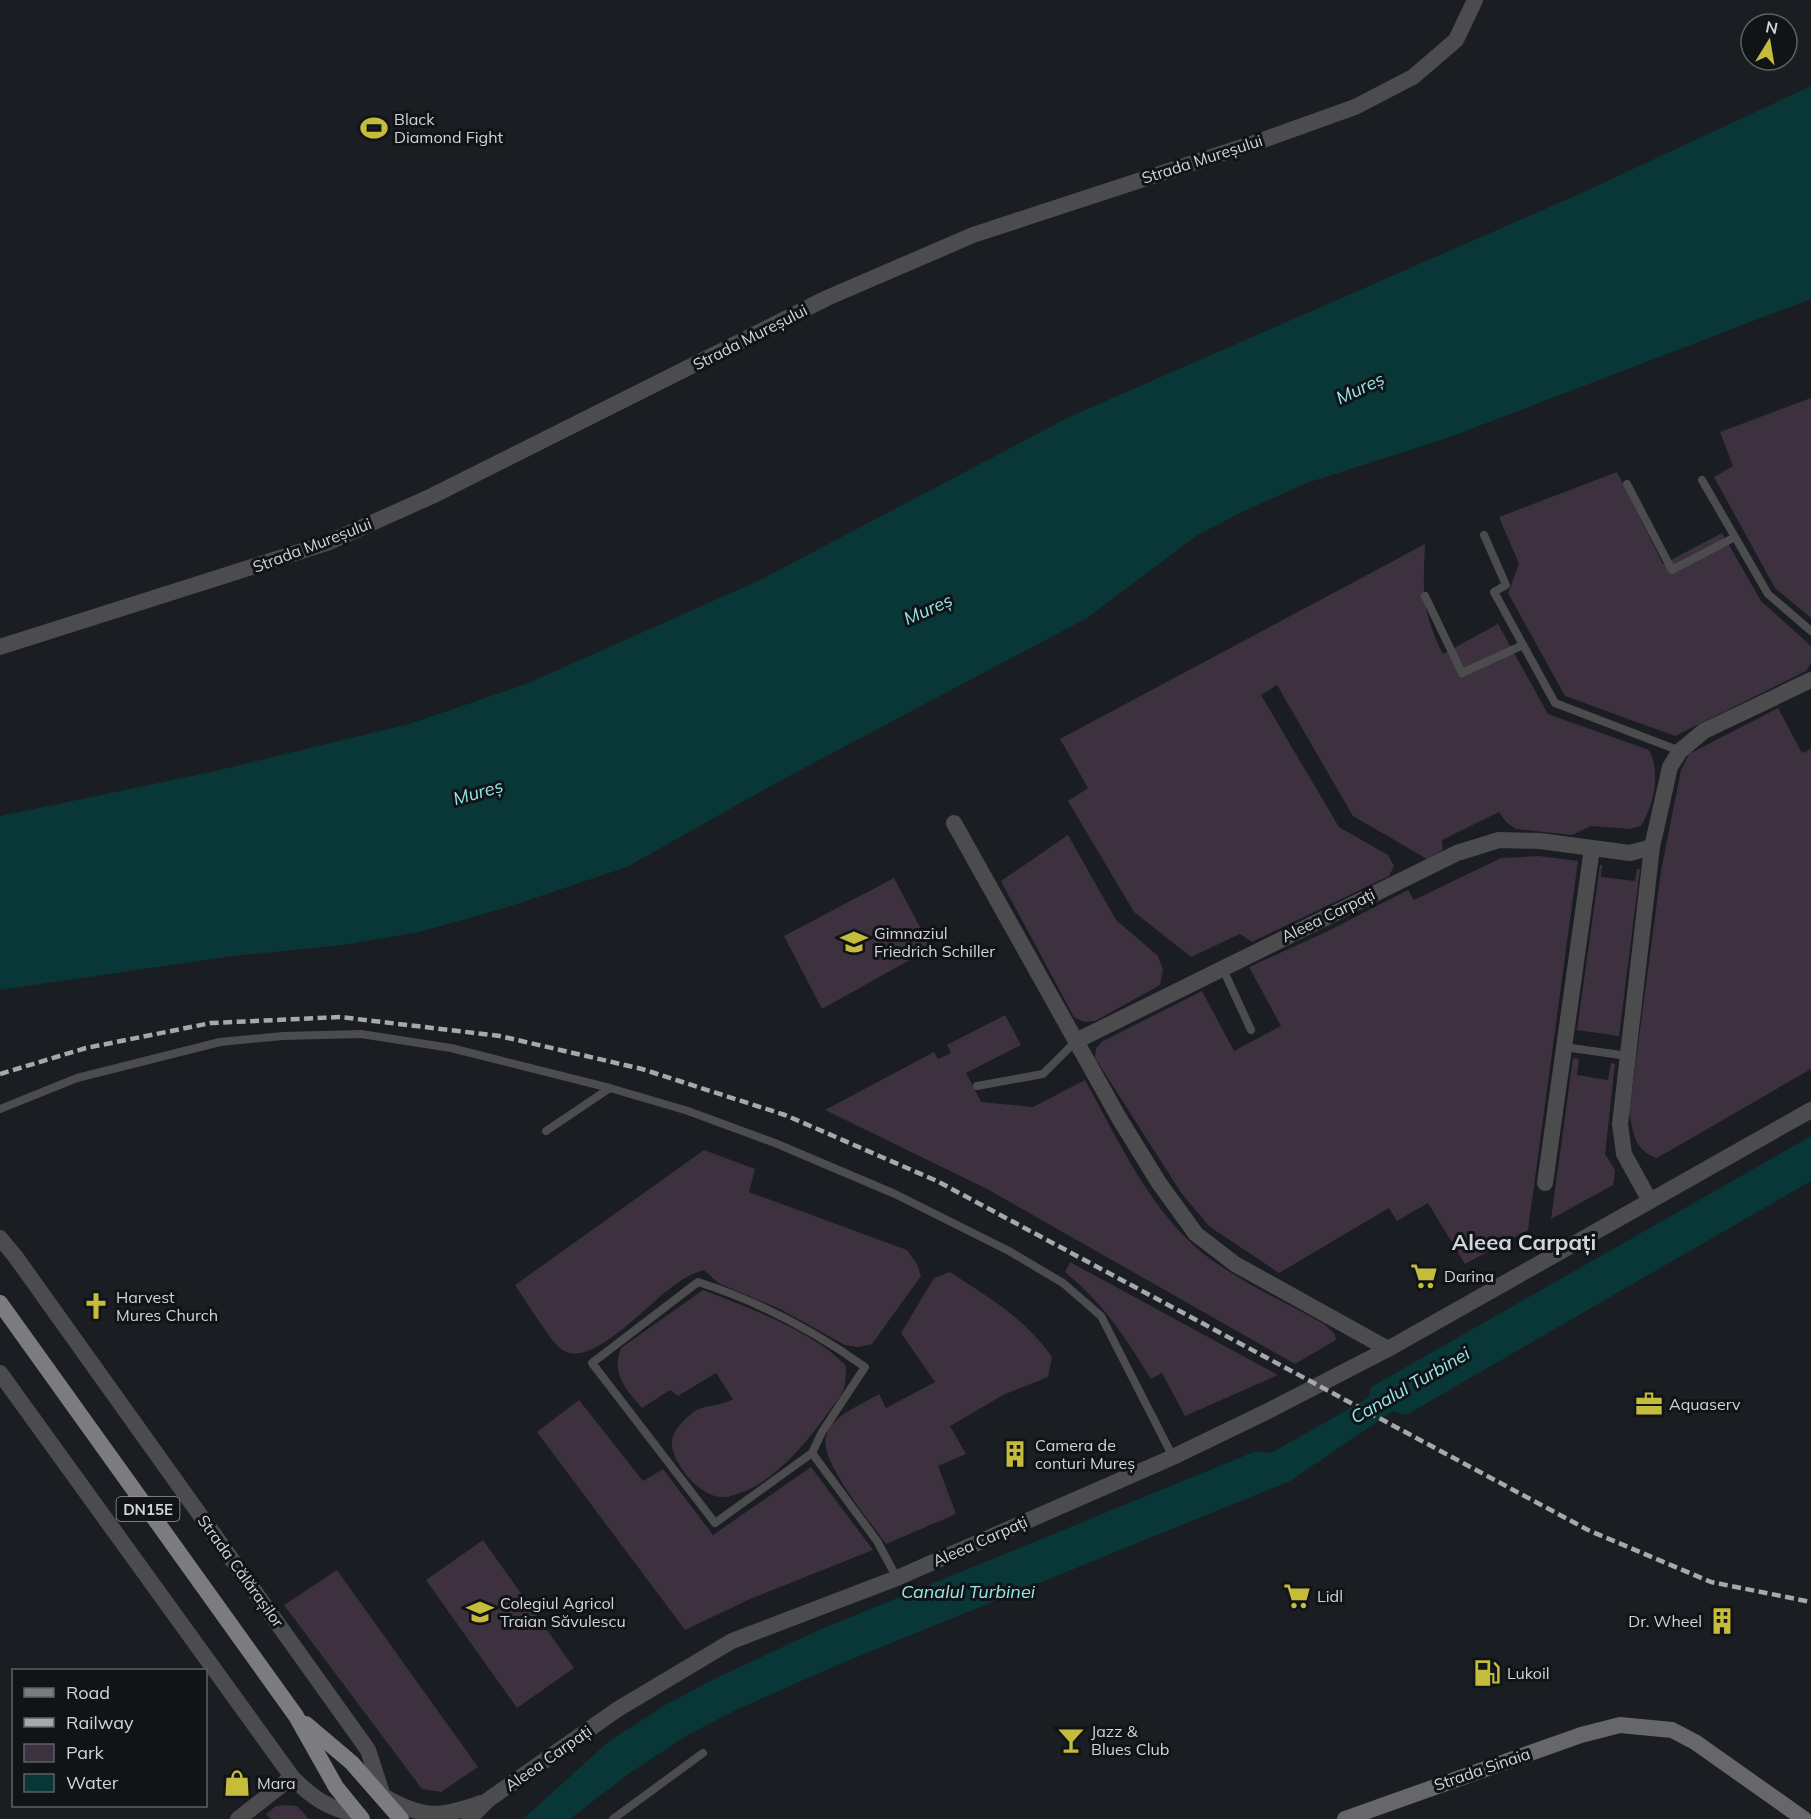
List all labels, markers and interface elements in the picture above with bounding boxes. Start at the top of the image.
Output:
north arrow [1739,12,1799,72]
text: N [1764,16,1780,38]
place label: Black Diamond Fight [394,109,504,147]
sports icon: Black Diamond Fight [359,113,389,143]
street label: Strada Mureșului [1139,130,1265,188]
street label: Strada Mureșului [689,300,811,374]
water label: Mureș [1332,367,1388,409]
street label: Strada Mureșului [250,513,374,577]
water label: Mureș [900,588,956,630]
water label: Mureș [450,774,506,810]
street label: Aleea Carpați [1278,884,1378,946]
place label: Gimnaziul Friedrich Schiller [874,923,995,961]
school or university icon: Gimnaziul Friedrich Schiller [839,927,869,957]
district label: Aleea Carpați [1452,1228,1596,1256]
supermarket icon: Darina [1409,1261,1439,1291]
place label: Darina [1444,1266,1494,1286]
place label: Harvest Mures Church [116,1287,218,1325]
church icon: Harvest Mures Church [81,1291,111,1321]
water label: Canalul Turbinei [1346,1341,1474,1428]
office icon: Aquaserv [1634,1389,1664,1419]
place label: Aquaserv [1669,1394,1741,1414]
place label: Camera de conturi Mureș [1035,1435,1135,1473]
building icon: Camera de conturi Mureș [1000,1439,1030,1469]
road number: DN15E [116,1497,180,1521]
street label: Strada Călărașilor [194,1511,289,1631]
street label: Aleea Carpați [930,1511,1030,1571]
water label: Canalul Turbinei [901,1580,1036,1603]
supermarket icon: Lidl [1282,1581,1312,1611]
place label: Lidl [1317,1586,1343,1606]
place label: Colegiul Agricol Traian Săvulescu [500,1593,626,1631]
school or university icon: Colegiul Agricol Traian Săvulescu [465,1597,495,1627]
building icon: Dr. Wheel [1707,1606,1737,1636]
place label: Dr. Wheel [1628,1611,1702,1631]
fuel station icon: Lukoil [1472,1658,1502,1688]
place label: Lukoil [1507,1663,1550,1683]
legend [12,1669,207,1807]
text: Road [66,1681,110,1704]
text: Railway [66,1711,134,1734]
street label: Aleea Carpați [501,1721,595,1795]
place label: Jazz & Blues Club [1091,1721,1169,1759]
bar icon: Jazz & Blues Club [1056,1725,1086,1755]
text: Park [66,1741,105,1764]
street label: Strada Sinaia [1431,1743,1533,1795]
shop icon: Mara [222,1768,252,1798]
text: Water [66,1771,119,1794]
place label: Mara [257,1773,296,1793]

